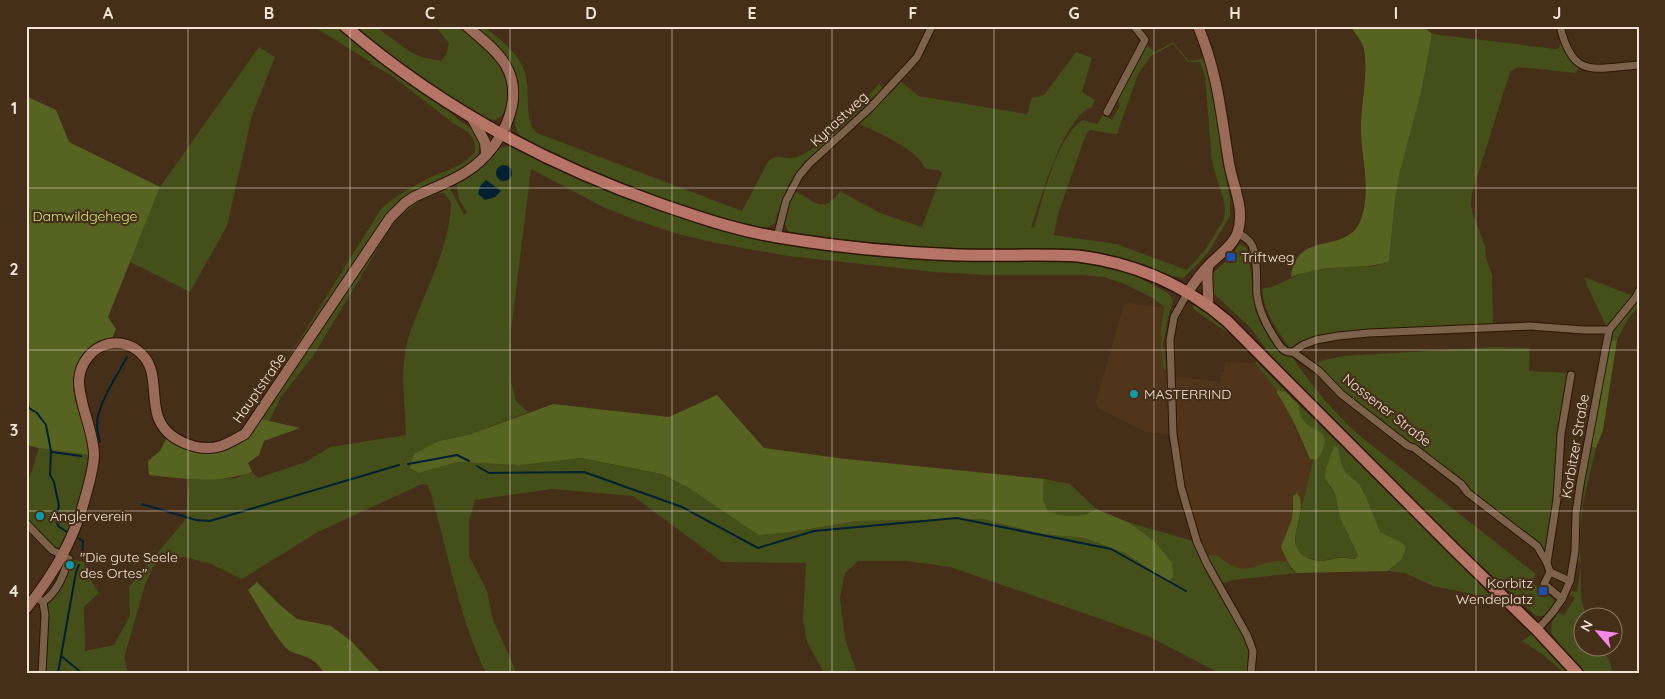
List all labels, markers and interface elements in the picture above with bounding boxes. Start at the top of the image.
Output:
text: A [103,3,114,23]
text: B [264,3,274,23]
text: C [425,3,435,23]
text: D [585,3,597,23]
text: E [747,3,757,23]
text: F [909,3,918,23]
text: G [1068,3,1080,23]
text: H [1229,3,1241,23]
text: I [1394,3,1398,23]
text: J [1553,3,1561,23]
street label: Kynastweg [806,88,872,150]
text: 1 [11,98,17,118]
park label: Damwildgehege [33,207,138,225]
place label: Triftweg [1241,248,1295,266]
marker: Triftweg [1225,251,1237,263]
text: 2 [9,259,19,279]
street label: Hauptstraße [228,349,290,426]
street label: Nossener Straße [1339,370,1435,450]
place label: MASTERRIND [1144,385,1231,403]
marker: MASTERRIND [1128,388,1140,400]
street label: Korbitzer Straße [1557,392,1593,500]
text: 3 [10,420,18,440]
place label: Anglerverein [50,507,132,525]
marker: Anglerverein [34,510,46,522]
place label: "Die gute Seele des Ortes" [80,548,178,582]
marker: "Die gute Seele des Ortes" [64,559,76,571]
place label: Korbitz Wendeplatz [1456,574,1533,608]
text: 4 [9,581,19,601]
marker: Korbitz Wendeplatz [1537,585,1549,597]
north arrow [1572,606,1622,656]
text: N [1576,617,1597,635]

